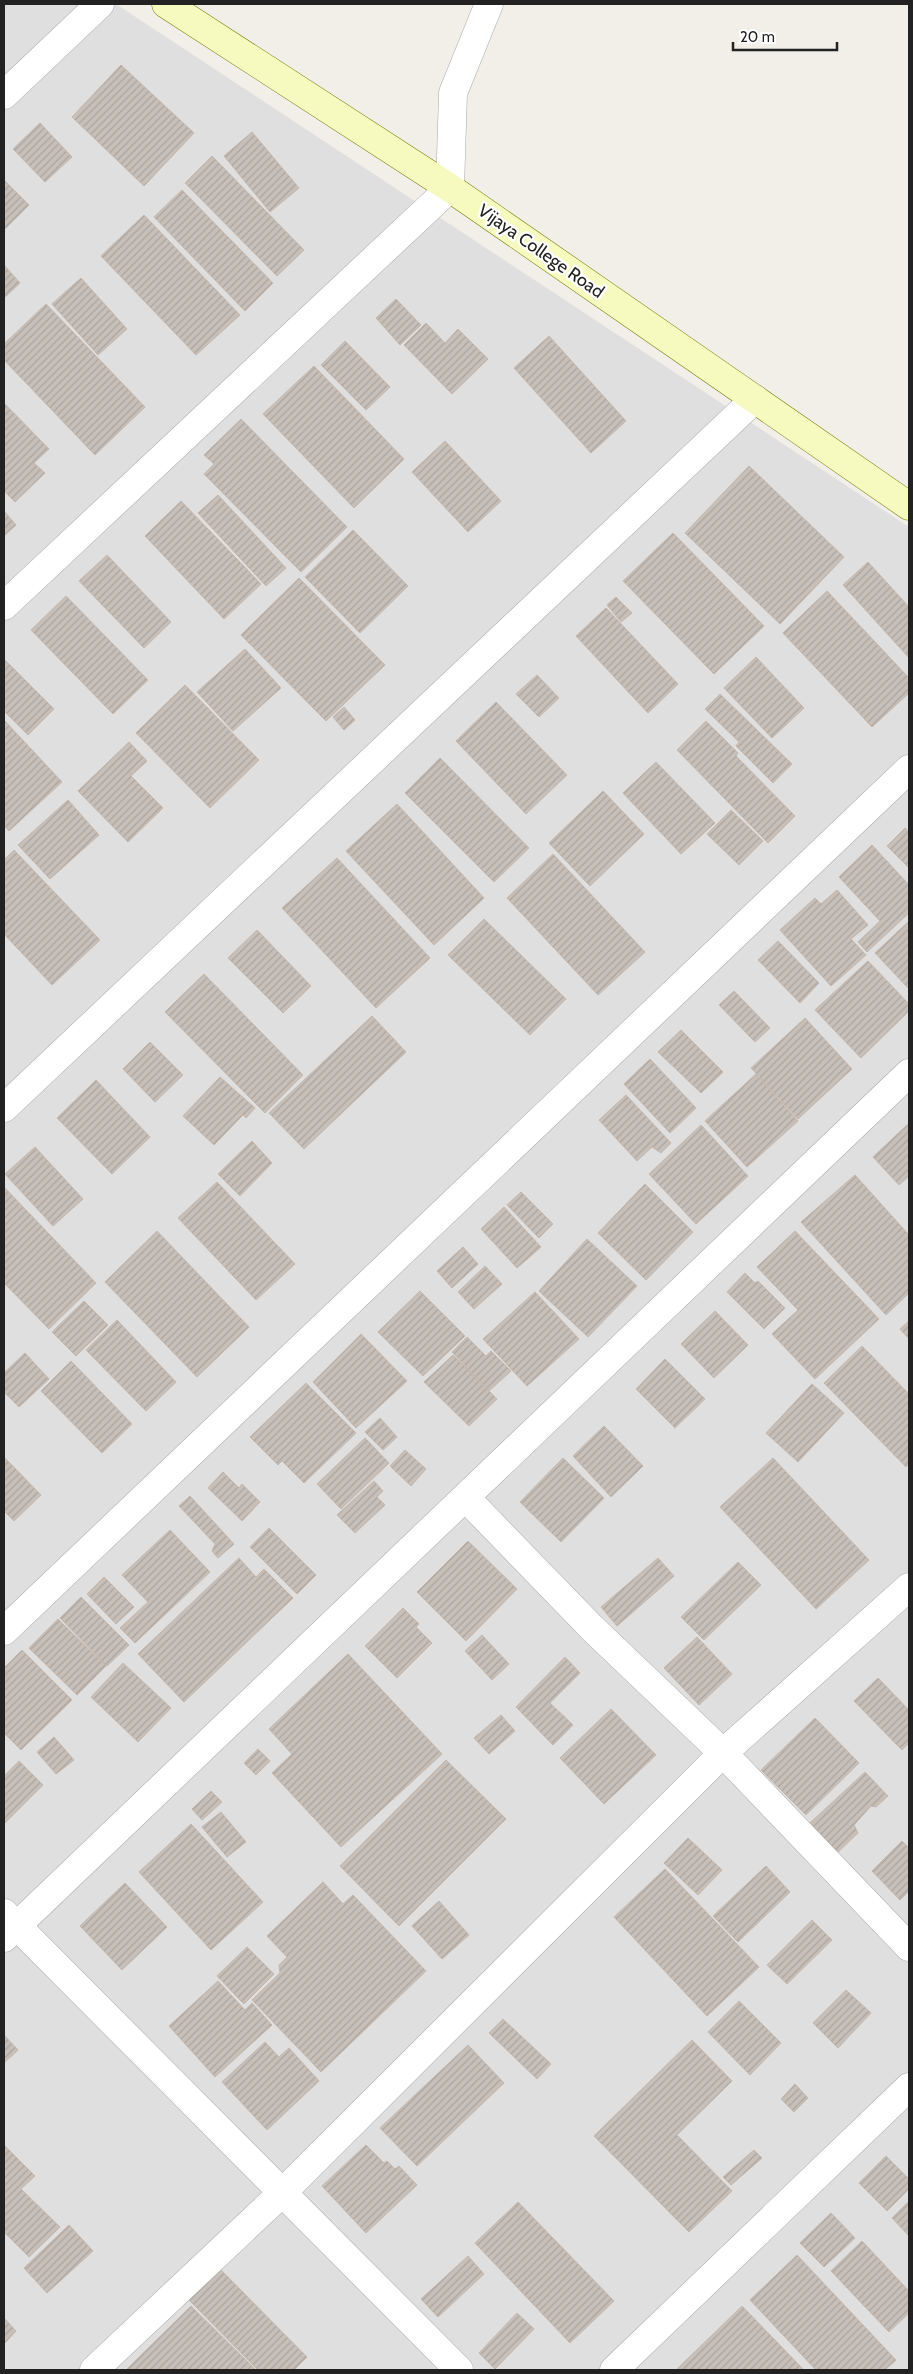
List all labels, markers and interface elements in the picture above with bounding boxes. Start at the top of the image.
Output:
scale bar [733,20,837,52]
text: 20 m [740,28,775,46]
street label: Vijaya College Road [474,199,608,303]

